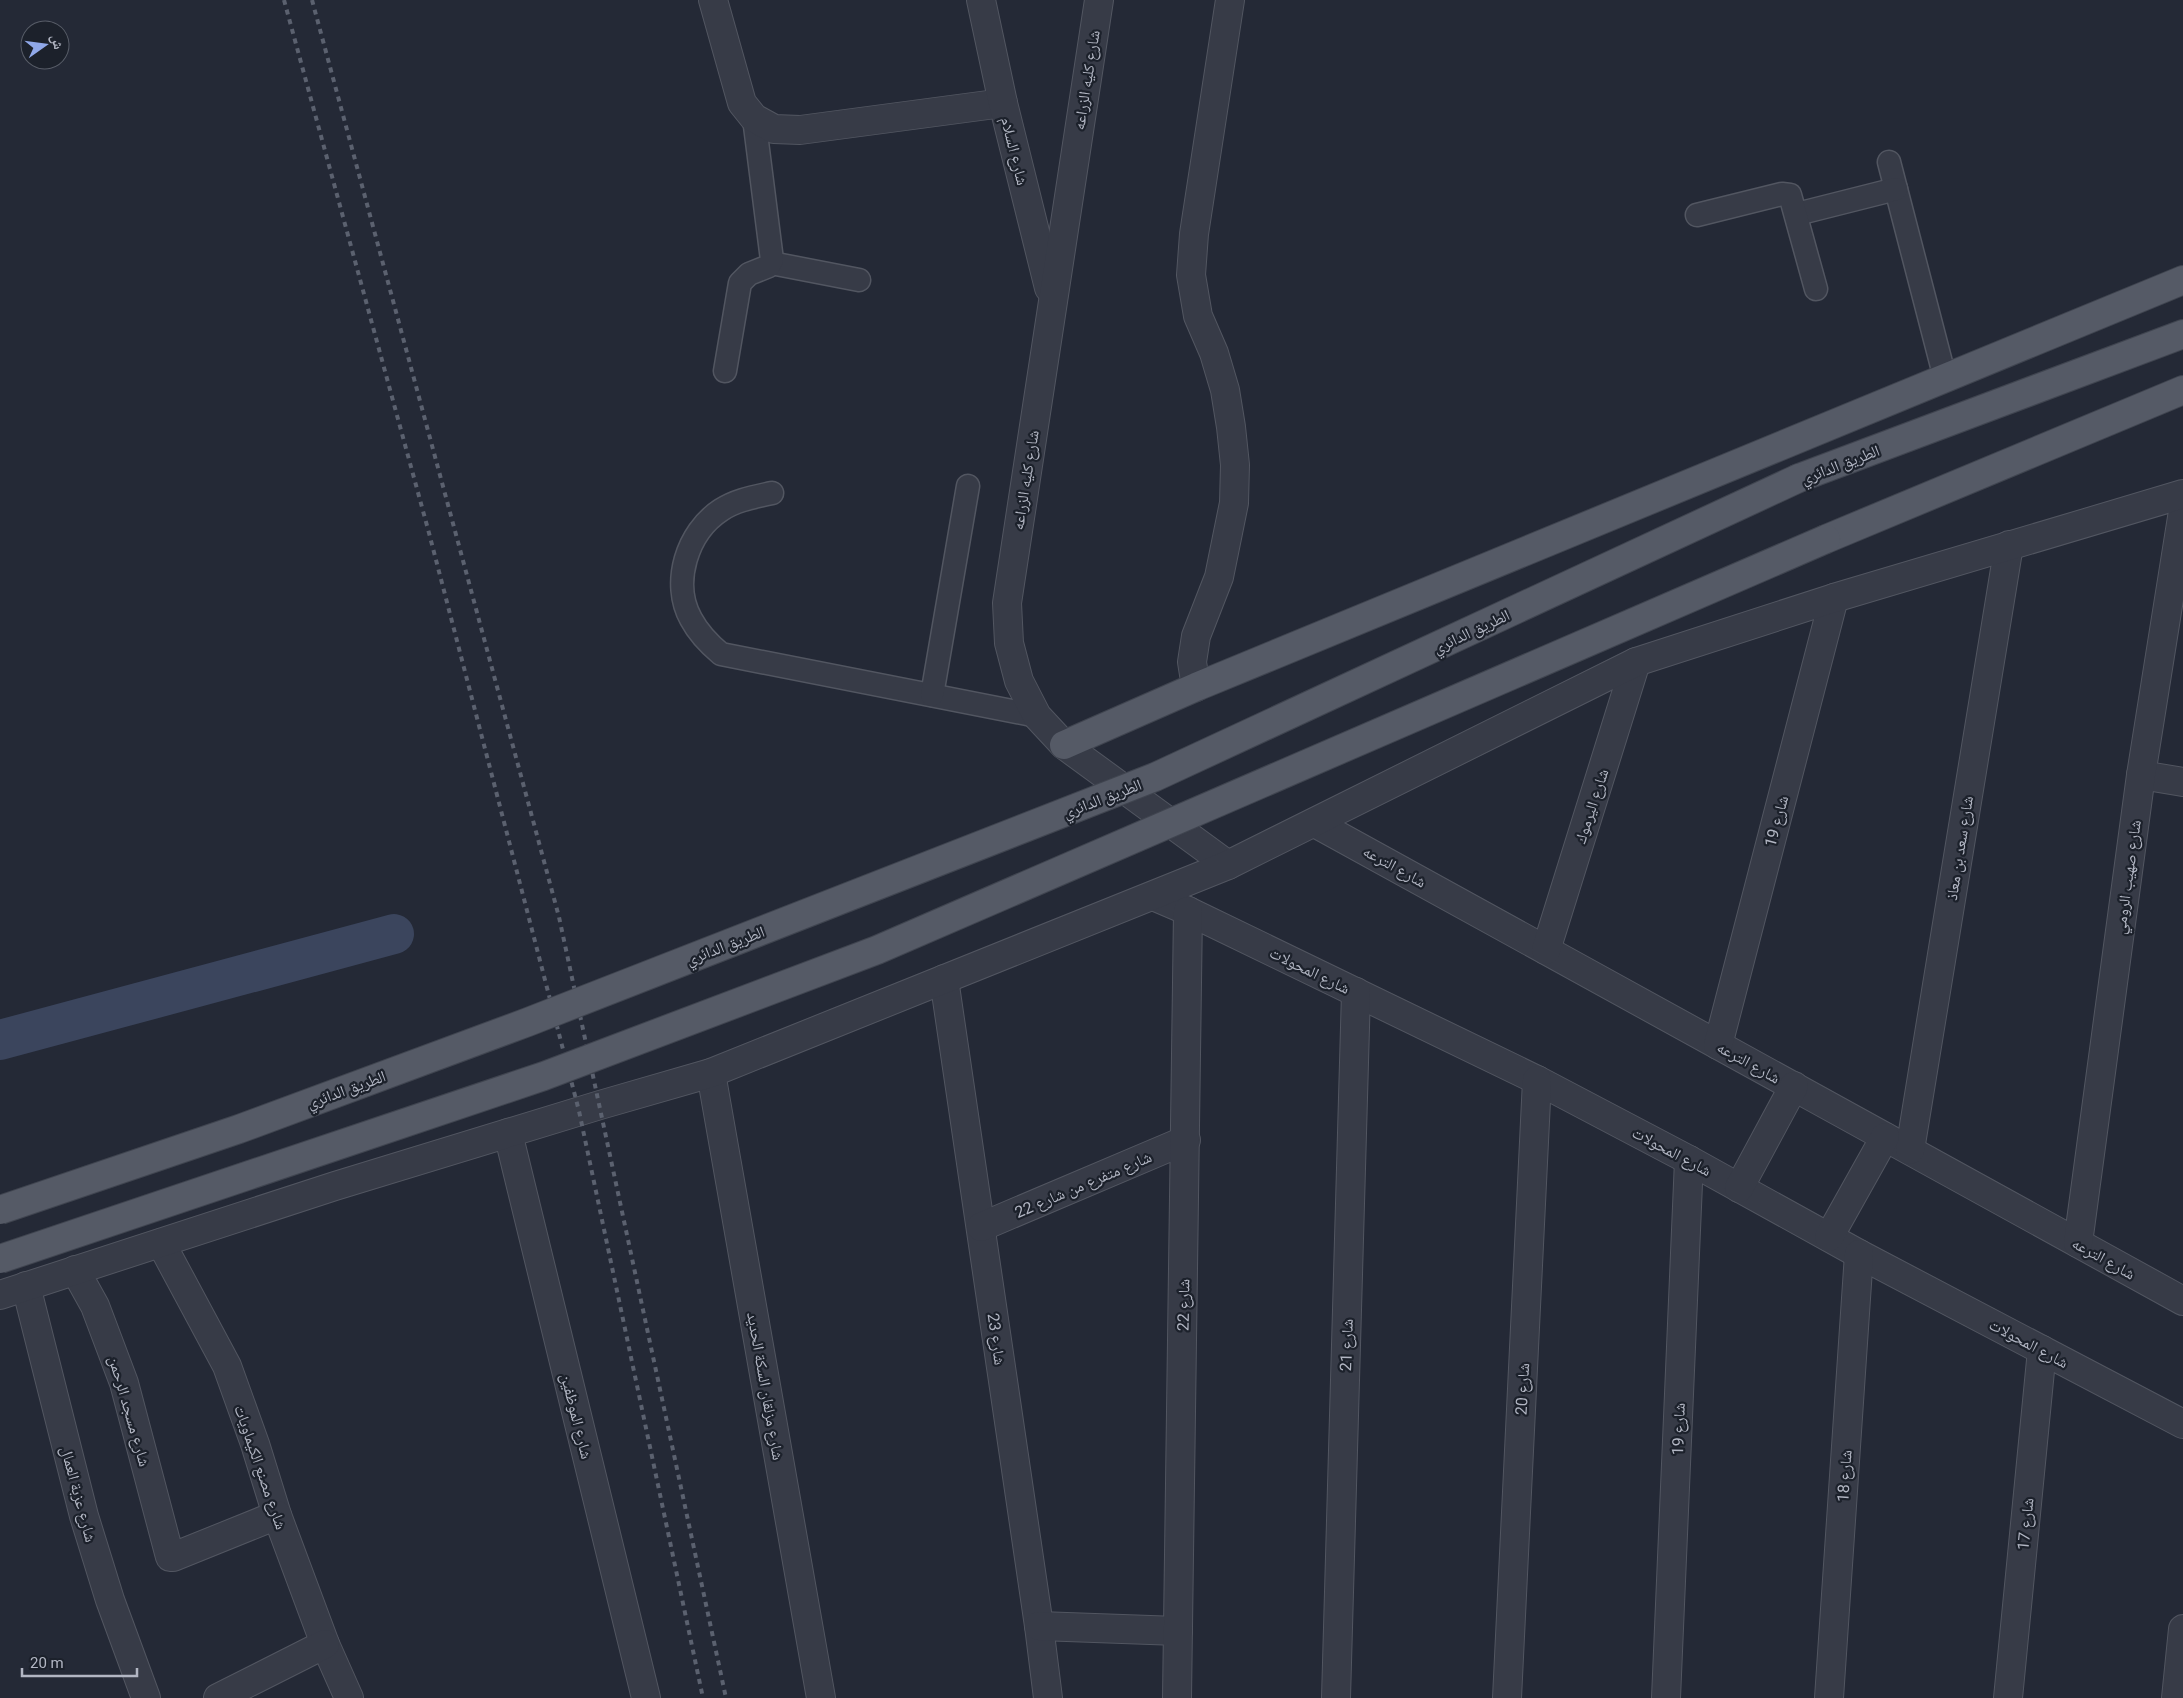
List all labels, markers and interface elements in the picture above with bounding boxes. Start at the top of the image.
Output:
north arrow [20,20,70,70]
street label: شارع كليه الزراعه [1069,29,1105,132]
text: ش [47,33,67,51]
street label: شارع السلام [996,115,1032,188]
street label: شارع كليه الزراعه [1008,429,1044,532]
street label: الطريق الدائري [1798,441,1883,491]
street label: الطريق الدائري [1430,605,1514,660]
street label: شارع اليرموك [1570,766,1613,846]
street label: الطريق الدائري [1060,775,1145,825]
street label: شارع 19 [1761,793,1793,849]
street label: شارع سعد بن معاذ [1942,795,1978,902]
street label: شارع صهيب الرومي [2110,819,2148,936]
street label: شارع الترعه [1359,841,1430,892]
street label: الطريق الدائري [683,922,768,972]
street label: شارع المحولات [1266,943,1353,999]
street label: شارع الترعه [1713,1037,1784,1088]
street label: الطريق الدائري [304,1066,389,1115]
street label: شارع المحولات [1628,1123,1715,1181]
street label: شارع متفرع من شارع 22 [1012,1147,1155,1223]
street label: شارع الترعه [2068,1233,2139,1284]
street label: شارع 22 [1174,1279,1194,1331]
street label: شارع مزلقان السكة الحديد [742,1311,788,1462]
street label: شارع 23 [982,1312,1010,1366]
street label: شارع المحولات [1985,1315,2072,1373]
street label: شارع 21 [1336,1319,1358,1372]
street label: شارع مسجد الرحمن [104,1354,154,1469]
street label: شارع 20 [1512,1362,1534,1416]
street label: شارع الموظفين [556,1371,596,1461]
street label: شارع مصنع الكيماويات [229,1402,291,1532]
street label: شارع 19 [1668,1403,1690,1456]
street label: شارع عزبة العمال [56,1444,100,1544]
street label: شارع 18 [1833,1449,1857,1503]
street label: شارع 17 [2013,1497,2039,1551]
scale bar [22,1646,138,1678]
text: 20 m [30,1654,64,1672]

